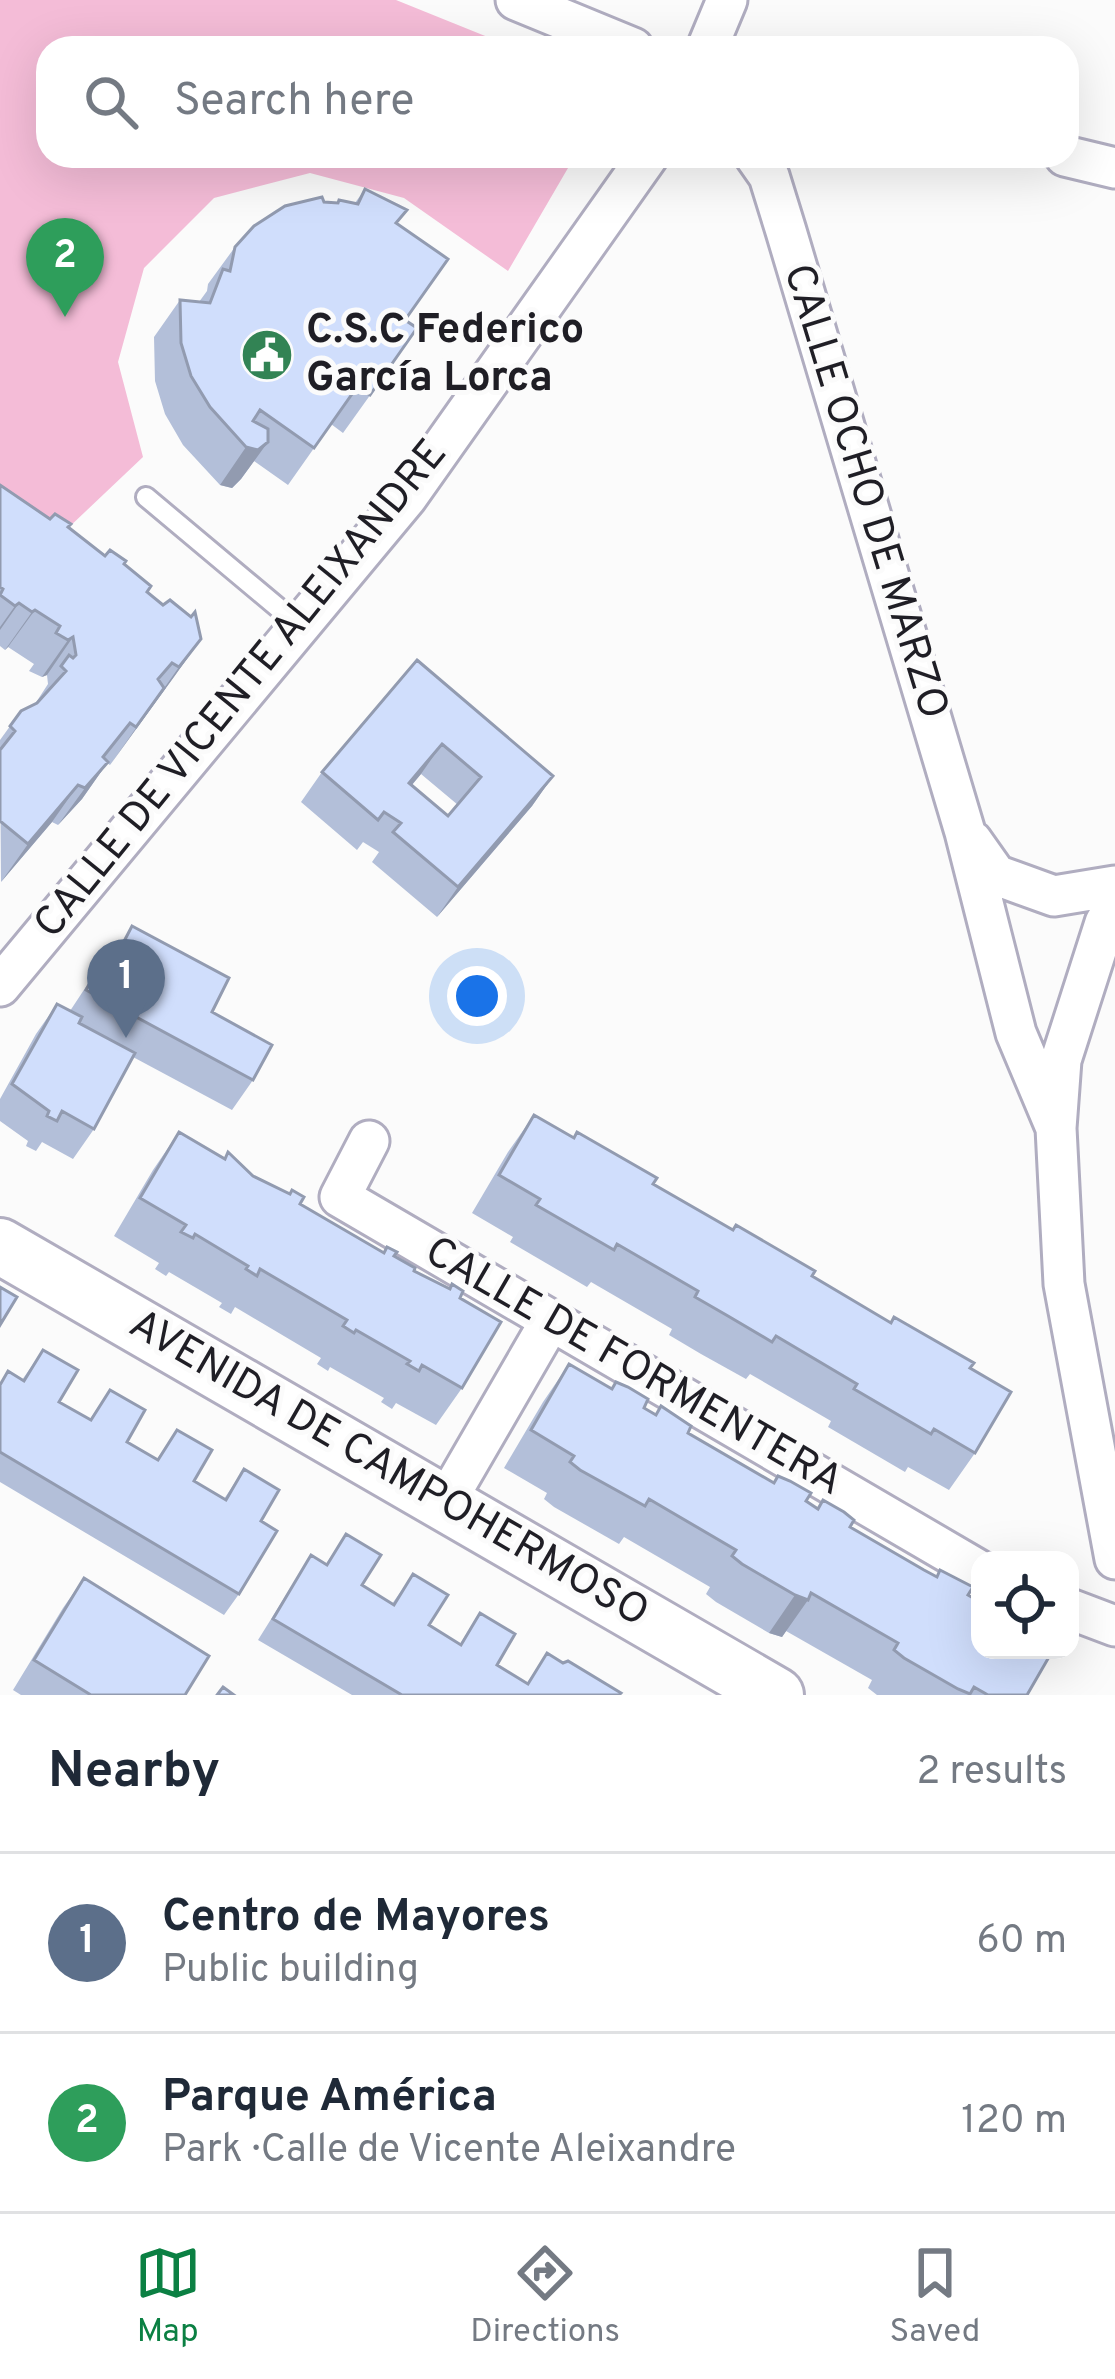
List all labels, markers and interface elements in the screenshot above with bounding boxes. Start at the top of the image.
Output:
search box [36,36,1079,168]
icon: search [78,69,144,135]
text: Search here [174,74,414,131]
pin: 2 [26,218,104,317]
street label: CALLE OCHO DE MARZO [770,258,958,726]
place label: C.S.C Federico García Lorca [306,305,584,406]
public building icon: C.S.C Federico García Lorca [239,327,295,383]
street label: CALLE DE VICENTE ALEIXANDRE [24,430,460,950]
pin: 1 [87,939,165,1038]
your location [447,966,507,1026]
street label: CALLE DE FORMENTERA [414,1227,852,1509]
street label: AVENIDA DE CAMPOHERMOSO [119,1299,657,1641]
map controls [971,1551,1079,1659]
button: locate [971,1551,1079,1659]
text: Nearby [48,1741,220,1806]
text: 2 results [916,1749,1067,1798]
text: Centro de Mayores [162,1890,550,1947]
text: 1 [79,1918,95,1967]
text: 60 m [976,1918,1067,1967]
text: Public building [162,1947,419,1996]
text: Parque América [162,2070,497,2127]
text: 2 [75,2098,99,2147]
text: 120 m [961,2098,1067,2147]
text: Park · Calle de Vicente Aleixandre [162,2127,736,2176]
tab: Map [135,2240,201,2354]
tab: Directions [470,2240,620,2354]
tab: Saved [890,2240,980,2354]

